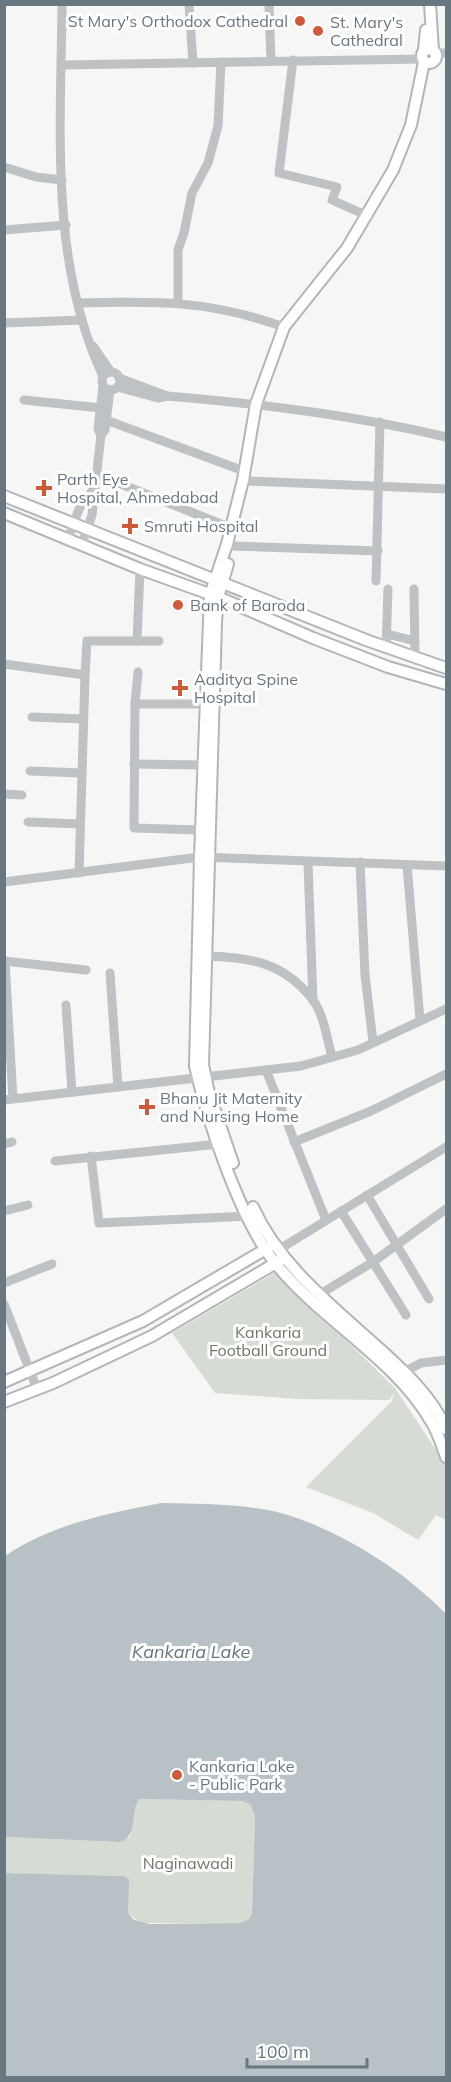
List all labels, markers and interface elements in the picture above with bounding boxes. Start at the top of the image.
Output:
place label: St Mary's Orthodox Cathedral [68,11,288,31]
place label: St. Mary's Cathedral [330,12,403,50]
marker: St Mary's Orthodox Cathedral [293,14,307,28]
marker: St. Mary's Cathedral [311,24,325,38]
place label: Parth Eye Hospital, Ahmedabad [57,469,218,507]
marker: Parth Eye Hospital, Ahmedabad [35,479,53,497]
place label: Smruti Hospital [144,516,258,536]
marker: Smruti Hospital [121,517,139,535]
place label: Bank of Baroda [190,595,305,615]
marker: Bank of Baroda [171,598,185,612]
place label: Aaditya Spine Hospital [194,669,298,707]
marker: Aaditya Spine Hospital [171,679,189,697]
place label: Bhanu Jit Maternity and Nursing Home [160,1088,303,1126]
marker: Bhanu Jit Maternity and Nursing Home [138,1098,156,1116]
park label: Kankaria Football Ground [209,1322,327,1360]
water label: Kankaria Lake [132,1640,250,1663]
place label: Kankaria Lake - Public Park [189,1756,294,1794]
marker: Kankaria Lake - Public Park [170,1768,184,1782]
park label: Naginawadi [143,1853,233,1873]
scale bar [247,2031,367,2069]
text: 100 m [256,2040,309,2063]

